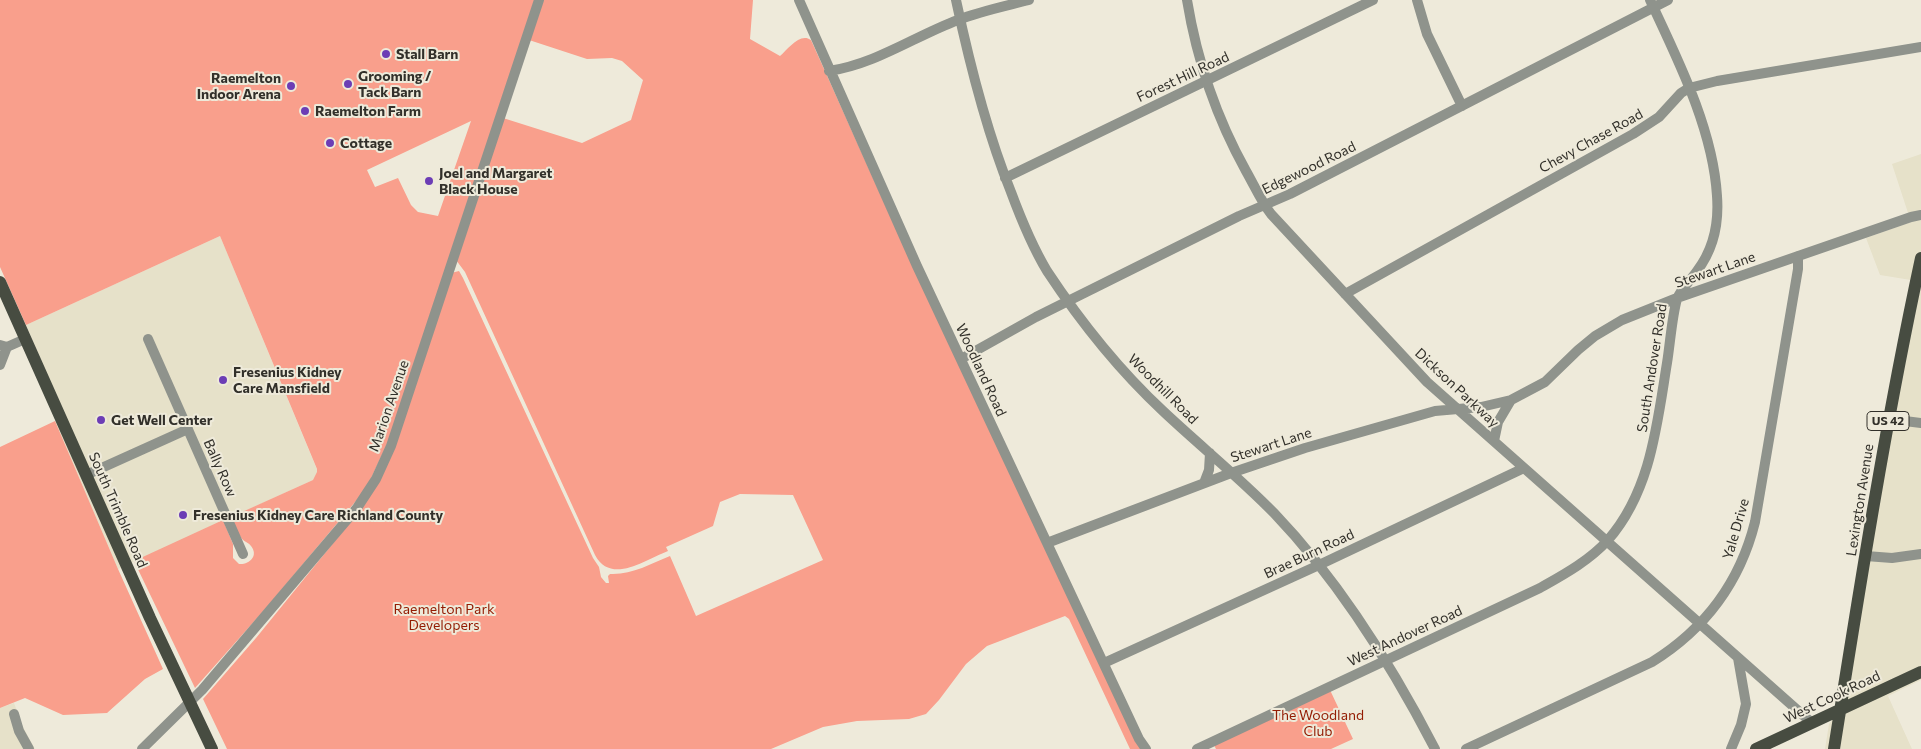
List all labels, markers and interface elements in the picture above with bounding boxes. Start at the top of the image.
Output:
place label: Stall Barn [396,46,458,62]
marker: Stall Barn [380,48,392,60]
street label: Forest Hill Road [1134,48,1232,106]
place label: Grooming / Tack Barn [358,68,431,100]
place label: Raemelton Indoor Arena [197,70,281,102]
marker: Grooming / Tack Barn [342,78,354,90]
marker: Raemelton Indoor Arena [285,80,297,92]
place label: Raemelton Farm [315,103,421,119]
marker: Raemelton Farm [299,105,311,117]
street label: Chevy Chase Road [1536,106,1646,176]
place label: Cottage [340,135,392,151]
marker: Cottage [324,137,336,149]
street label: Edgewood Road [1259,138,1359,198]
place label: Joel and Margaret Black House [439,165,552,198]
marker: Joel and Margaret Black House [423,175,435,187]
street label: Stewart Lane [1673,248,1757,292]
street label: South Andover Road [1634,302,1670,434]
street label: Woodland Road [952,321,1010,419]
street label: Dickson Parkway [1412,345,1502,431]
street label: Woodhill Road [1124,350,1202,428]
street label: Marion Avenue [366,358,412,454]
place label: Fresenius Kidney Care Mansfield [233,364,342,397]
marker: Fresenius Kidney Care Mansfield [217,374,229,386]
place label: Get Well Center [111,412,213,428]
road number: US 42 [1867,412,1909,431]
marker: Get Well Center [95,414,107,426]
street label: Stewart Lane [1228,424,1314,466]
street label: Bally Row [200,436,240,500]
street label: Lexington Avenue [1843,443,1877,557]
street label: South Trimble Road [85,450,151,570]
street label: Yale Drive [1719,497,1753,561]
place label: Fresenius Kidney Care Richland County [193,507,443,523]
marker: Fresenius Kidney Care Richland County [177,509,189,521]
street label: Brae Burn Road [1261,526,1357,582]
park label: Raemelton Park Developers [393,601,495,634]
street label: West Andover Road [1345,602,1465,670]
street label: West Cook Road [1781,667,1883,727]
park label: The Woodland Club [1272,707,1364,740]

